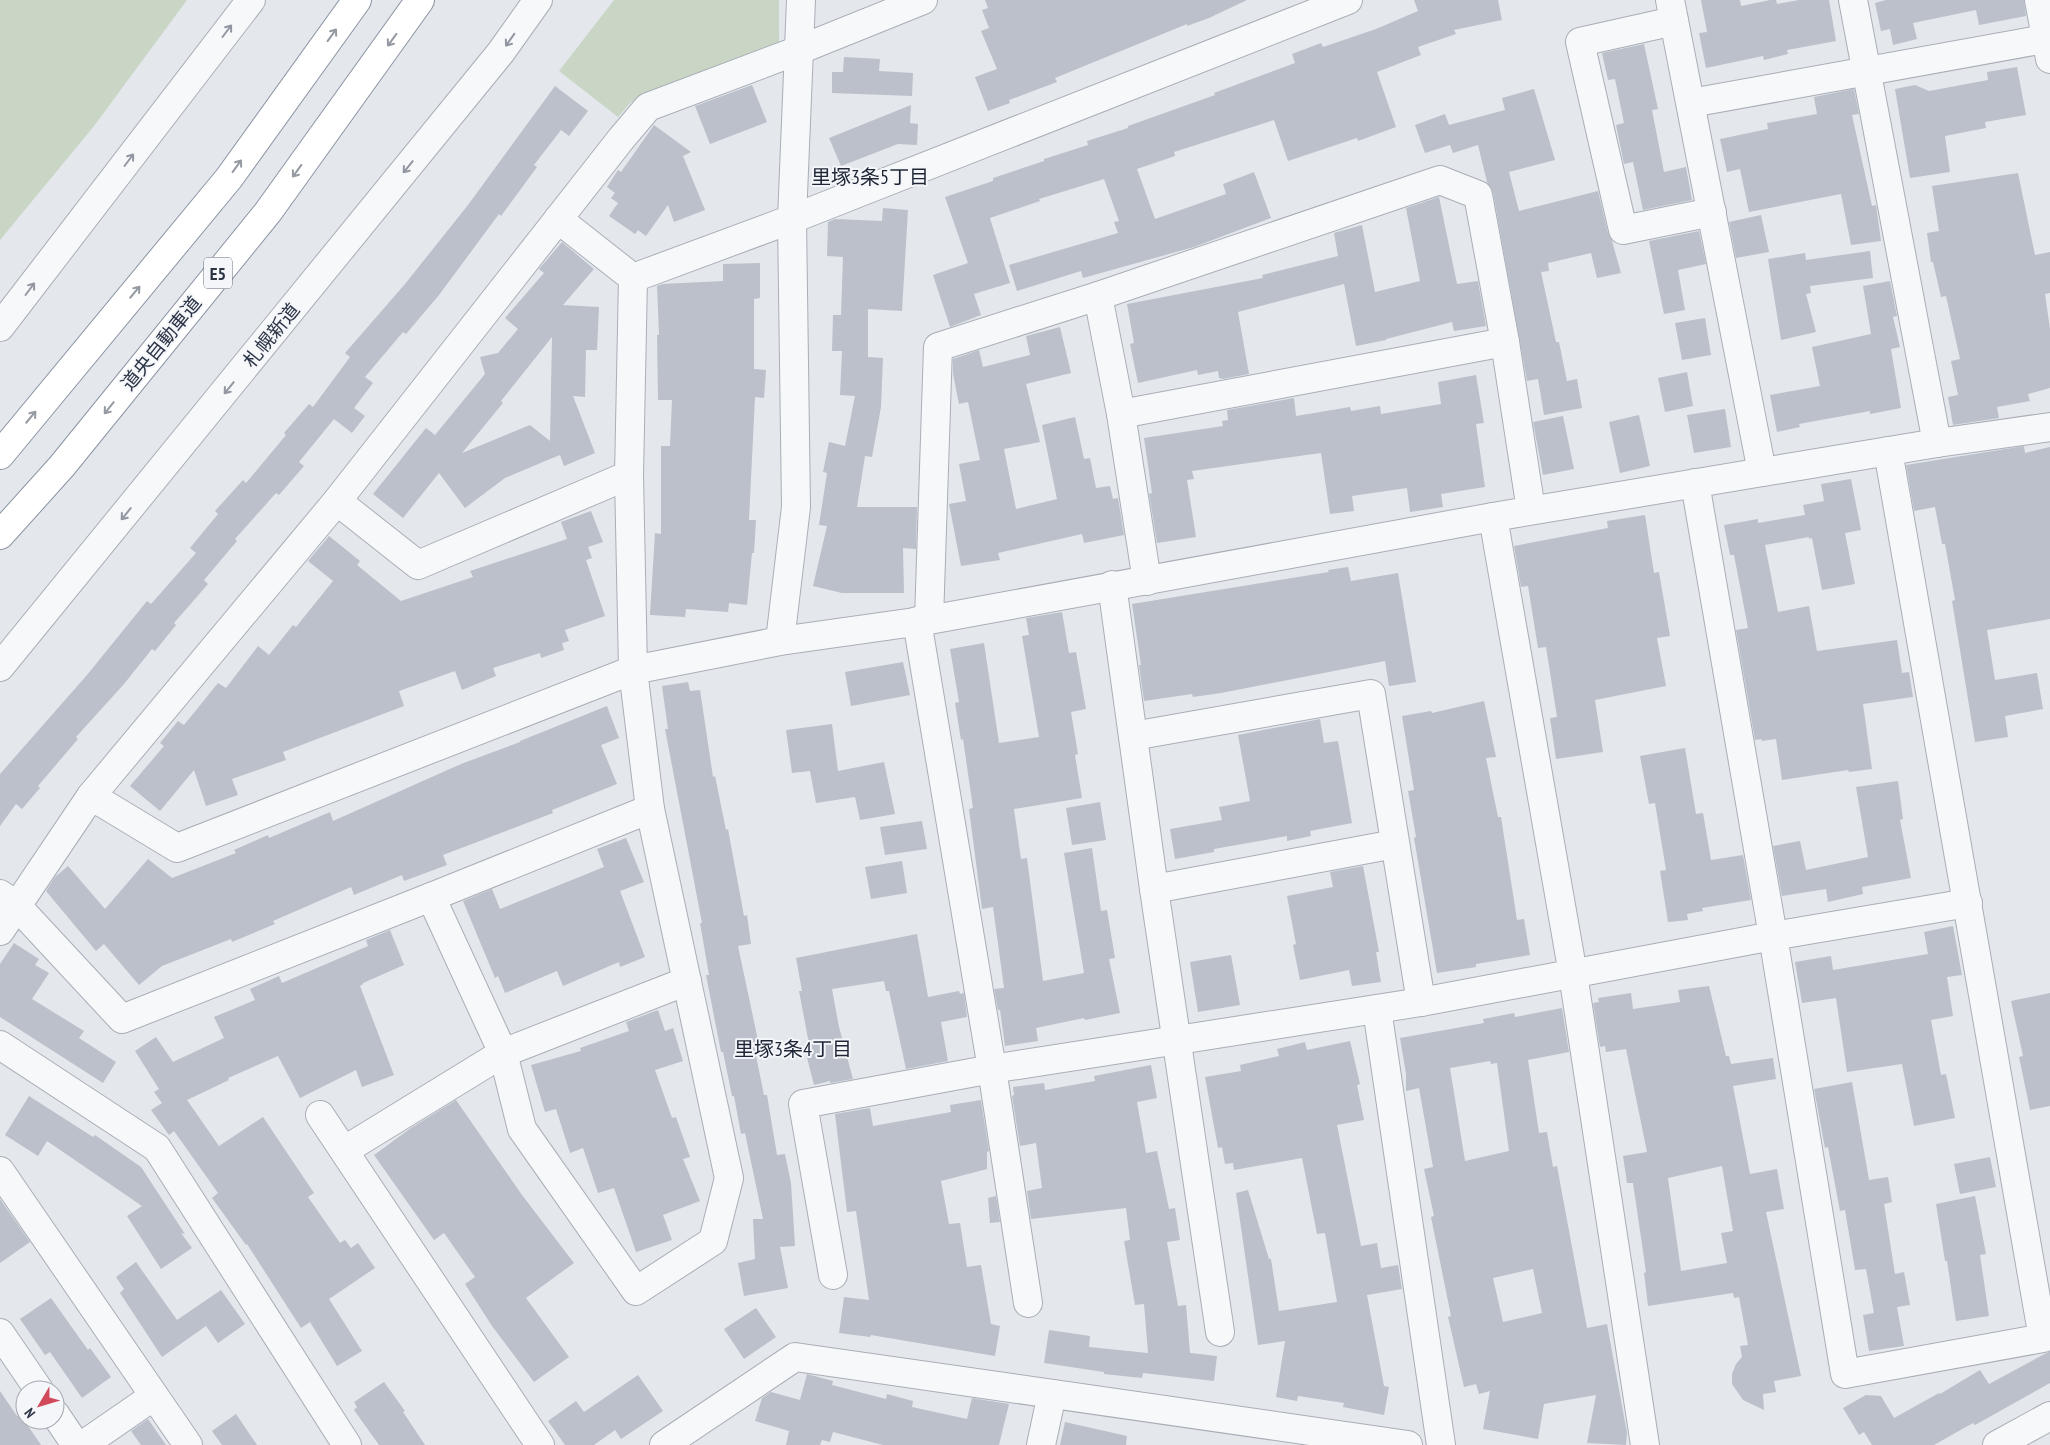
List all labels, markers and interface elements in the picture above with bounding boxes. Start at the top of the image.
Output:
one-way arrow [222,25,233,38]
one-way arrow [327,28,338,42]
one-way arrow [387,32,397,46]
one-way arrow [505,33,515,47]
one-way arrow [123,154,134,167]
one-way arrow [232,159,242,173]
one-way arrow [403,160,414,173]
one-way arrow [292,164,302,178]
district label: 里塚3条5丁目 [811,164,929,190]
road number: E5 [204,258,232,288]
one-way arrow [24,283,35,296]
one-way arrow [129,286,140,299]
street label: 道央自動車道 [116,291,206,395]
street label: 札幌新道 [238,298,304,372]
one-way arrow [223,381,234,394]
one-way arrow [103,401,114,414]
one-way arrow [25,411,37,424]
one-way arrow [121,507,132,520]
district label: 里塚3条4丁目 [734,1036,852,1062]
north arrow [15,1380,65,1430]
text: N [20,1404,39,1422]

